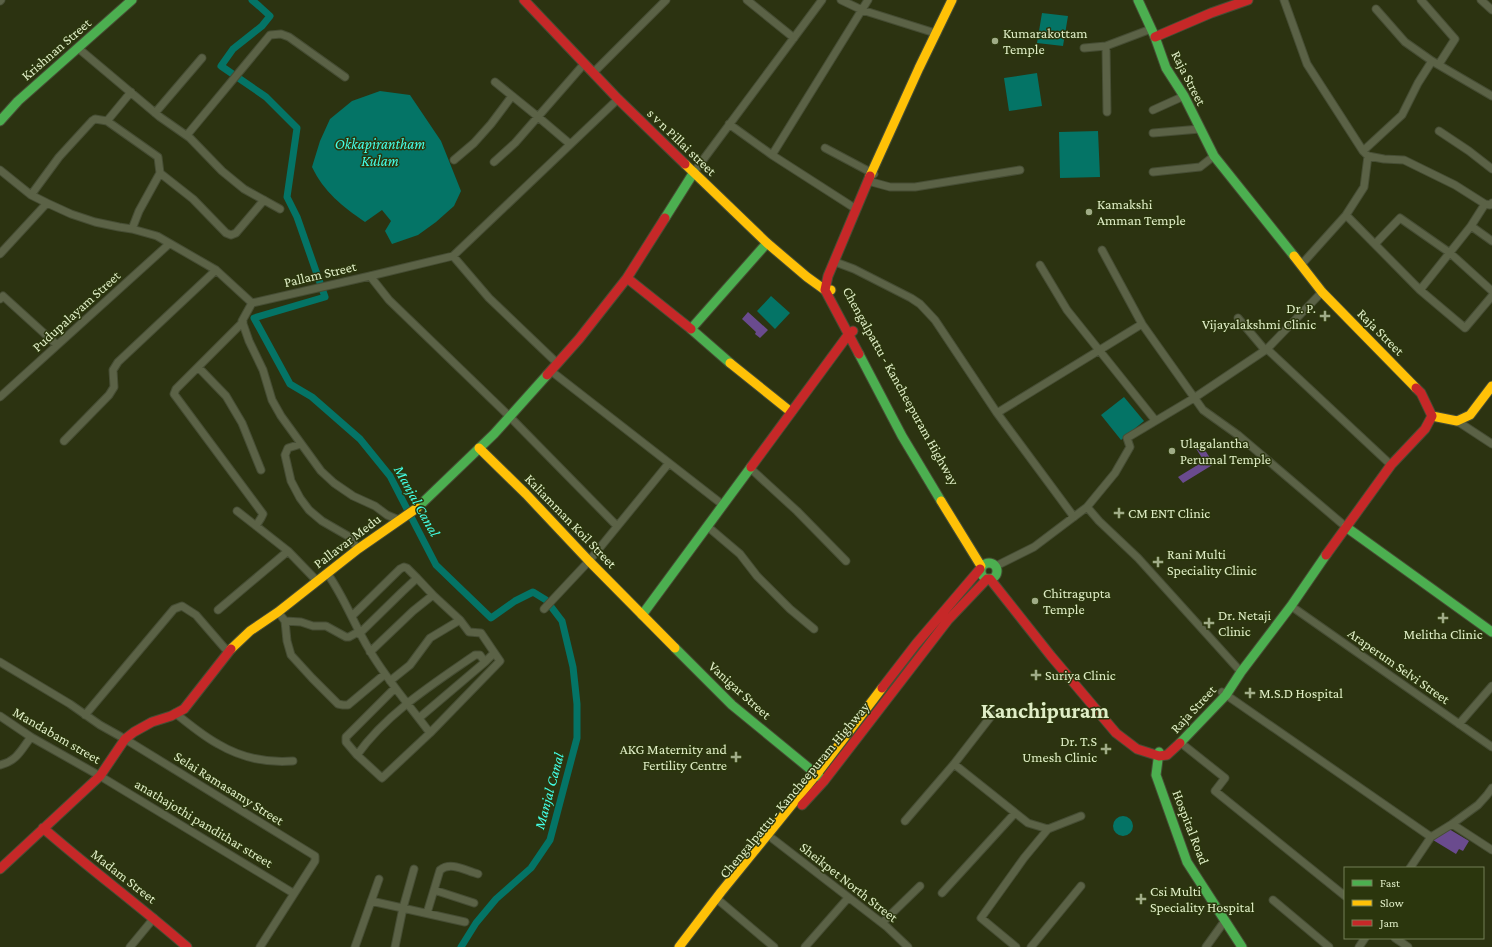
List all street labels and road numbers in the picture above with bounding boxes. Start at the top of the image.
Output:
street label: Krishnan Street [18,14,94,83]
street label: Raja Street [1167,48,1210,109]
street label: s v n Pillai street [644,105,720,179]
street label: Pallam Street [282,258,358,290]
street label: Pudupalayam Street [29,267,123,355]
street label: Chengalpattu - Kancheepuram Highway [840,284,963,489]
street label: Raja Street [1354,305,1408,360]
street label: Kaliamman Koil Street [522,471,620,572]
street label: Pallavar Medu [310,510,384,571]
street label: Araperum Selvi Street [1345,625,1453,707]
street label: Vanigar Street [705,658,775,722]
street label: Raja Street [1167,682,1220,737]
street label: Chengalpattu - Kancheepuram Highway [716,698,873,881]
street label: Mandabam street [10,703,104,767]
street label: Selai Ramasamy Street [171,748,287,828]
street label: anathajothi pandithar street [132,775,276,872]
street label: Hospital Road [1169,788,1213,867]
street label: Sheikpet North Street [797,839,901,925]
street label: Madam Street [88,845,160,907]

